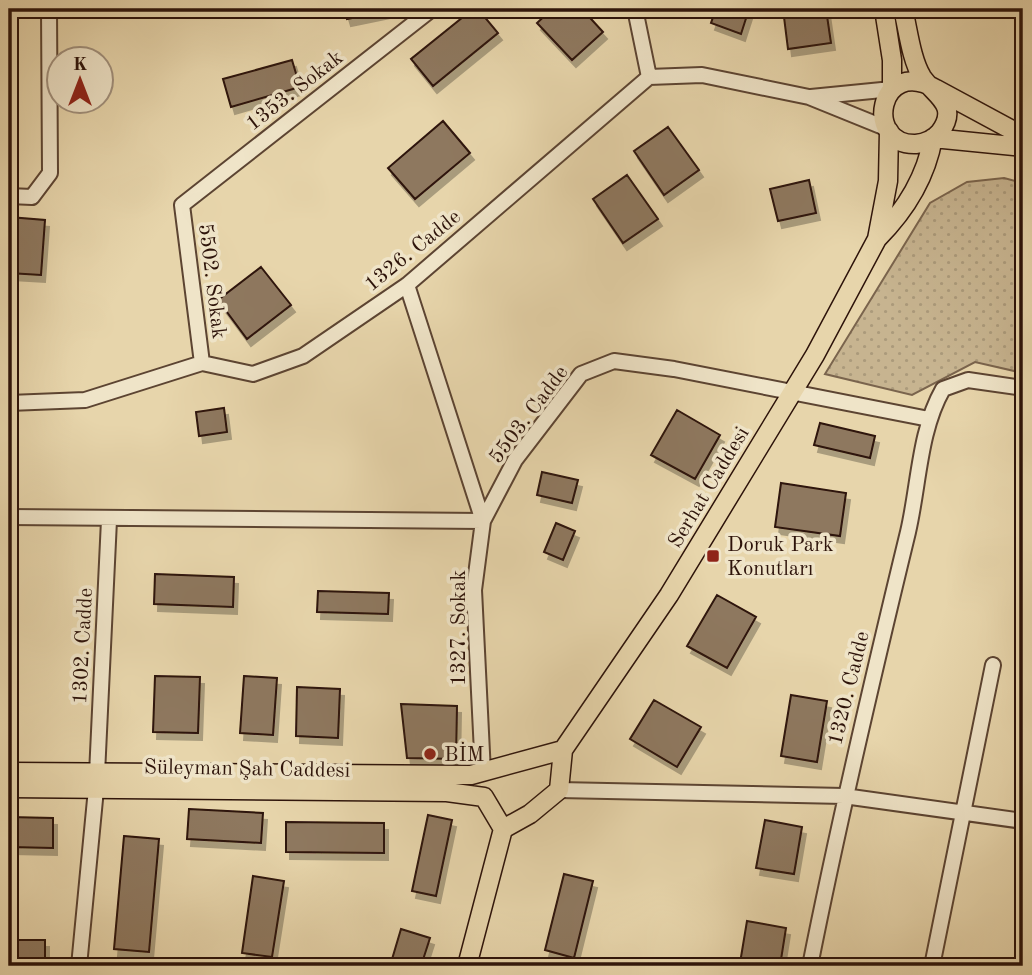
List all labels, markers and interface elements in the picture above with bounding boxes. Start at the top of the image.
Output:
north arrow [46,46,116,116]
street label: 1353. Sokak [243,47,347,135]
text: K [73,56,88,75]
street label: 1326. Cadde [361,206,465,296]
street label: 5502. Sokak [194,222,229,340]
street label: 5503. Cadde [486,362,573,468]
street label: Serhat Caddesi [665,424,754,552]
place label: Doruk Park Konutları [727,535,834,580]
marker: Doruk Park Konutları [705,548,721,564]
street label: 1327. Sokak [449,570,470,686]
street label: 1302. Cadde [70,587,97,705]
street label: 1320. Cadde [825,629,874,747]
place label: BİM [444,741,484,766]
marker: BİM [422,746,438,762]
street label: Süleyman Şah Caddesi [144,757,350,782]

